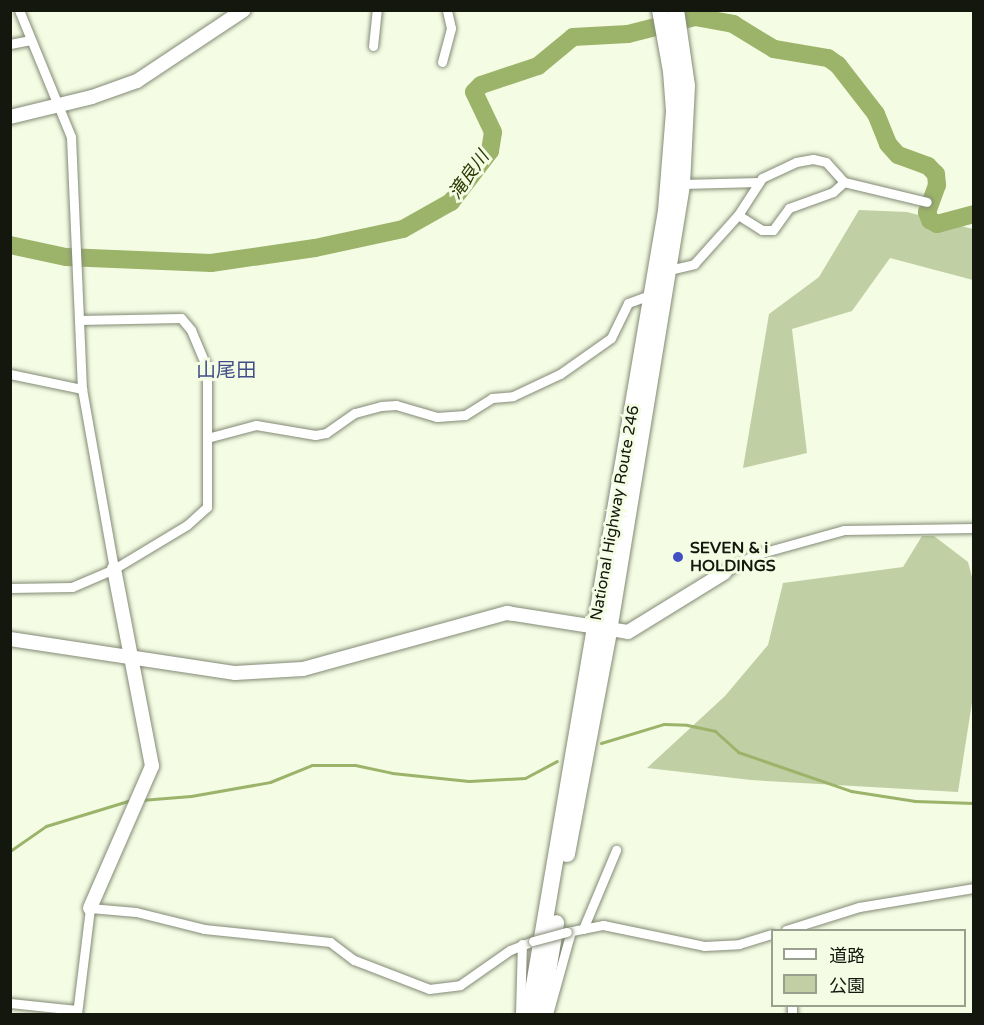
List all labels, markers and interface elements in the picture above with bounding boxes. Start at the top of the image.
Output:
water label: 滝良川 [444,147,494,203]
district label: 山尾田 [196,359,256,383]
street label: National Highway Route 246 [587,404,643,622]
place label: SEVEN & i HOLDINGS [690,538,776,576]
marker: SEVEN & i HOLDINGS [671,550,685,564]
legend [771,929,966,1007]
text: 道路 [829,945,865,967]
text: 公園 [829,975,865,997]

